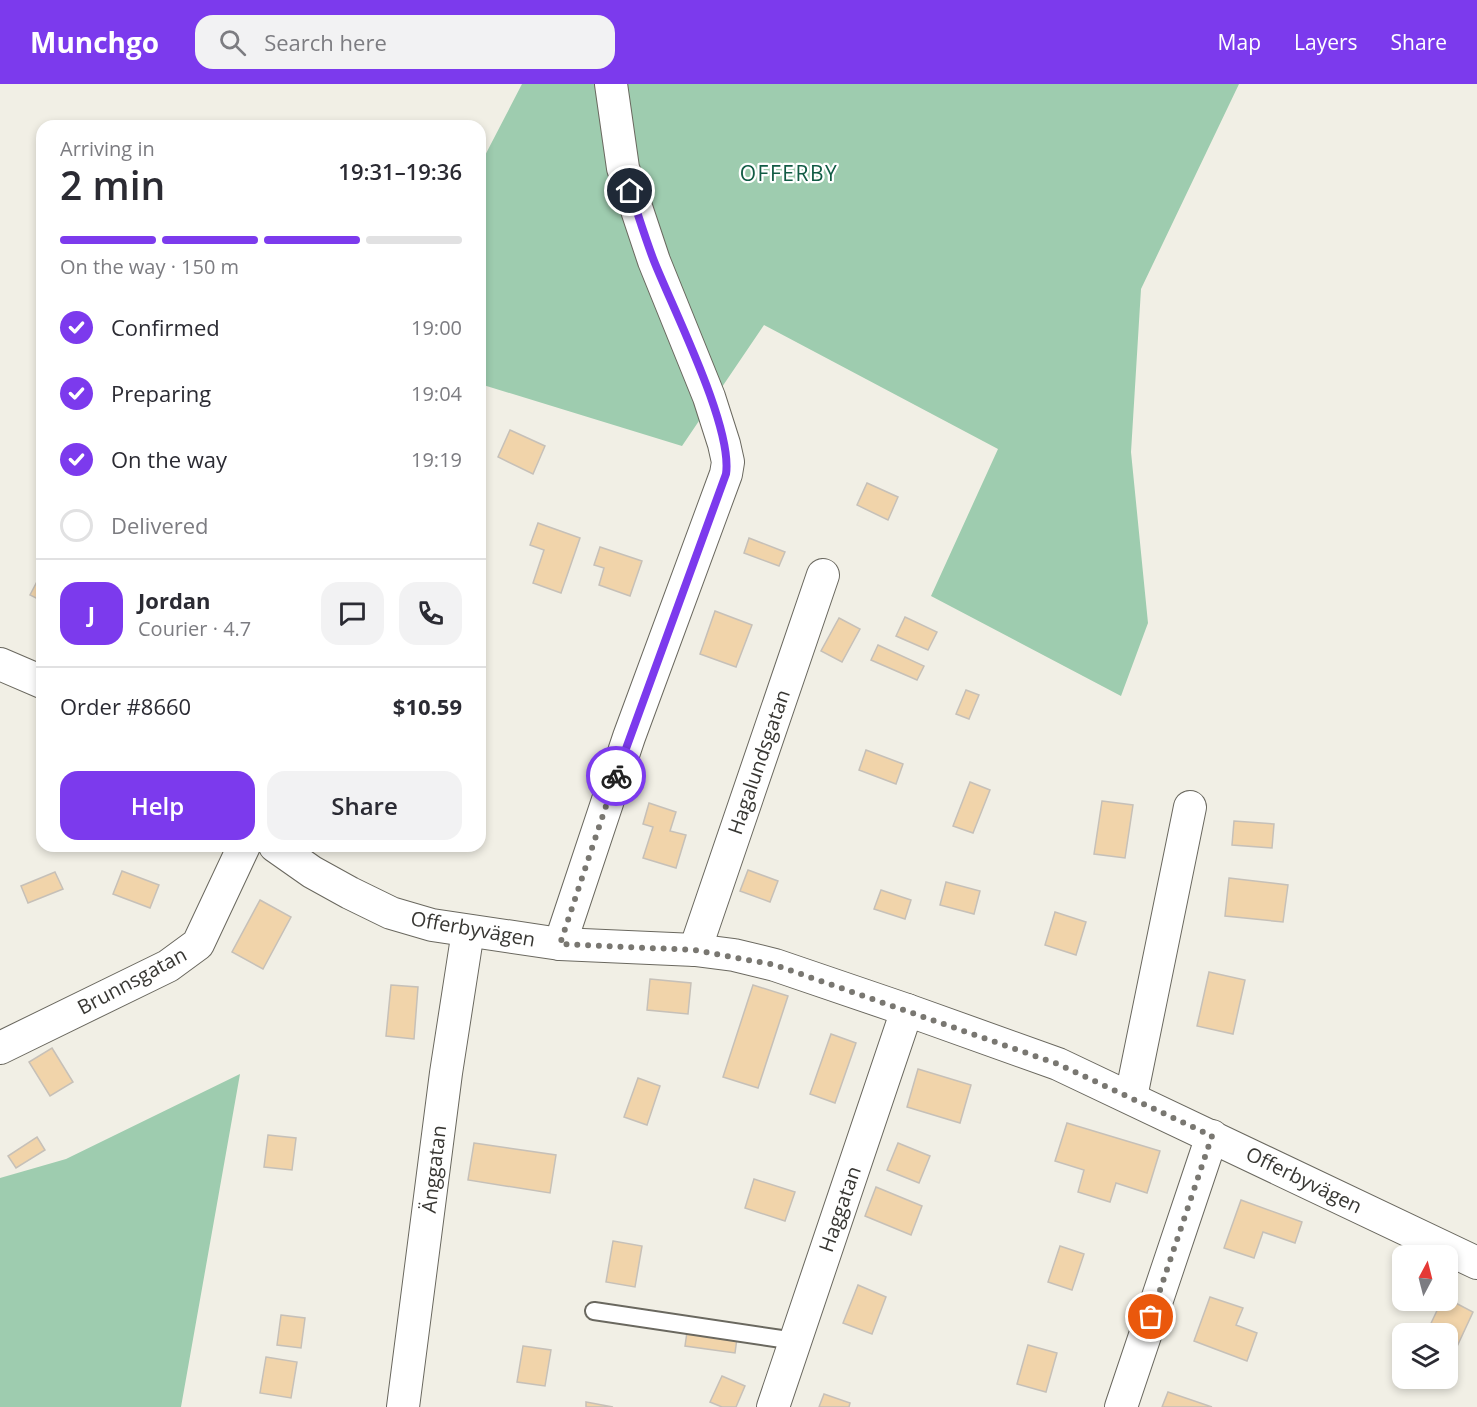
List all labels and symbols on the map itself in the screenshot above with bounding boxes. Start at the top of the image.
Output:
district label: OFFERBY [740,159,838,187]
pin [604,165,655,216]
street label: Hagalundsgatan [721,686,796,838]
courier [586,746,646,806]
street label: Offerbyvägen [409,904,538,953]
street label: Brunnsgatan [72,940,191,1021]
street label: Änggatan [415,1123,452,1214]
street label: Offerbyvägen [1242,1140,1367,1219]
street label: Haggatan [812,1162,867,1255]
north arrow [1392,1245,1458,1311]
pin [1125,1291,1176,1342]

